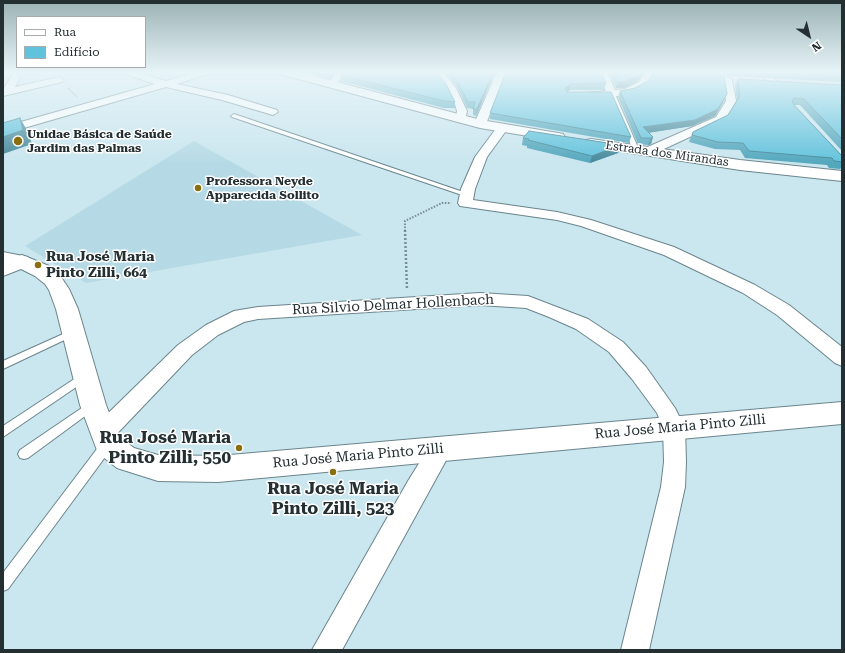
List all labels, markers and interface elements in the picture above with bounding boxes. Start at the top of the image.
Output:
legend [16,16,146,68]
north arrow [789,16,829,56]
text: Rua [54,25,76,39]
text: N [809,38,823,54]
text: Edifício [54,45,100,59]
place label: Unidae Básica de Saúde Jardim das Palmas [27,127,172,155]
marker: Unidae Básica de Saúde Jardim das Palmas [12,135,24,147]
street label: Estrada dos Mirandas [604,138,730,170]
place label: Professora Neyde Apparecida Sollito [206,174,319,202]
marker: Professora Neyde Apparecida Sollito [193,183,203,193]
place label: Rua José Maria Pinto Zilli, 664 [46,249,154,282]
marker: Rua José Maria Pinto Zilli, 664 [33,260,43,270]
street label: Rua Silvio Delmar Hollenbach [291,291,495,319]
street label: Rua José Maria Pinto Zilli [594,411,766,443]
place label: Rua José Maria Pinto Zilli, 550 [99,428,231,468]
street label: Rua José Maria Pinto Zilli [272,440,444,472]
marker: Rua José Maria Pinto Zilli, 550 [234,443,244,453]
marker: Rua José Maria Pinto Zilli, 523 [328,467,338,477]
place label: Rua José Maria Pinto Zilli, 523 [267,479,399,519]

